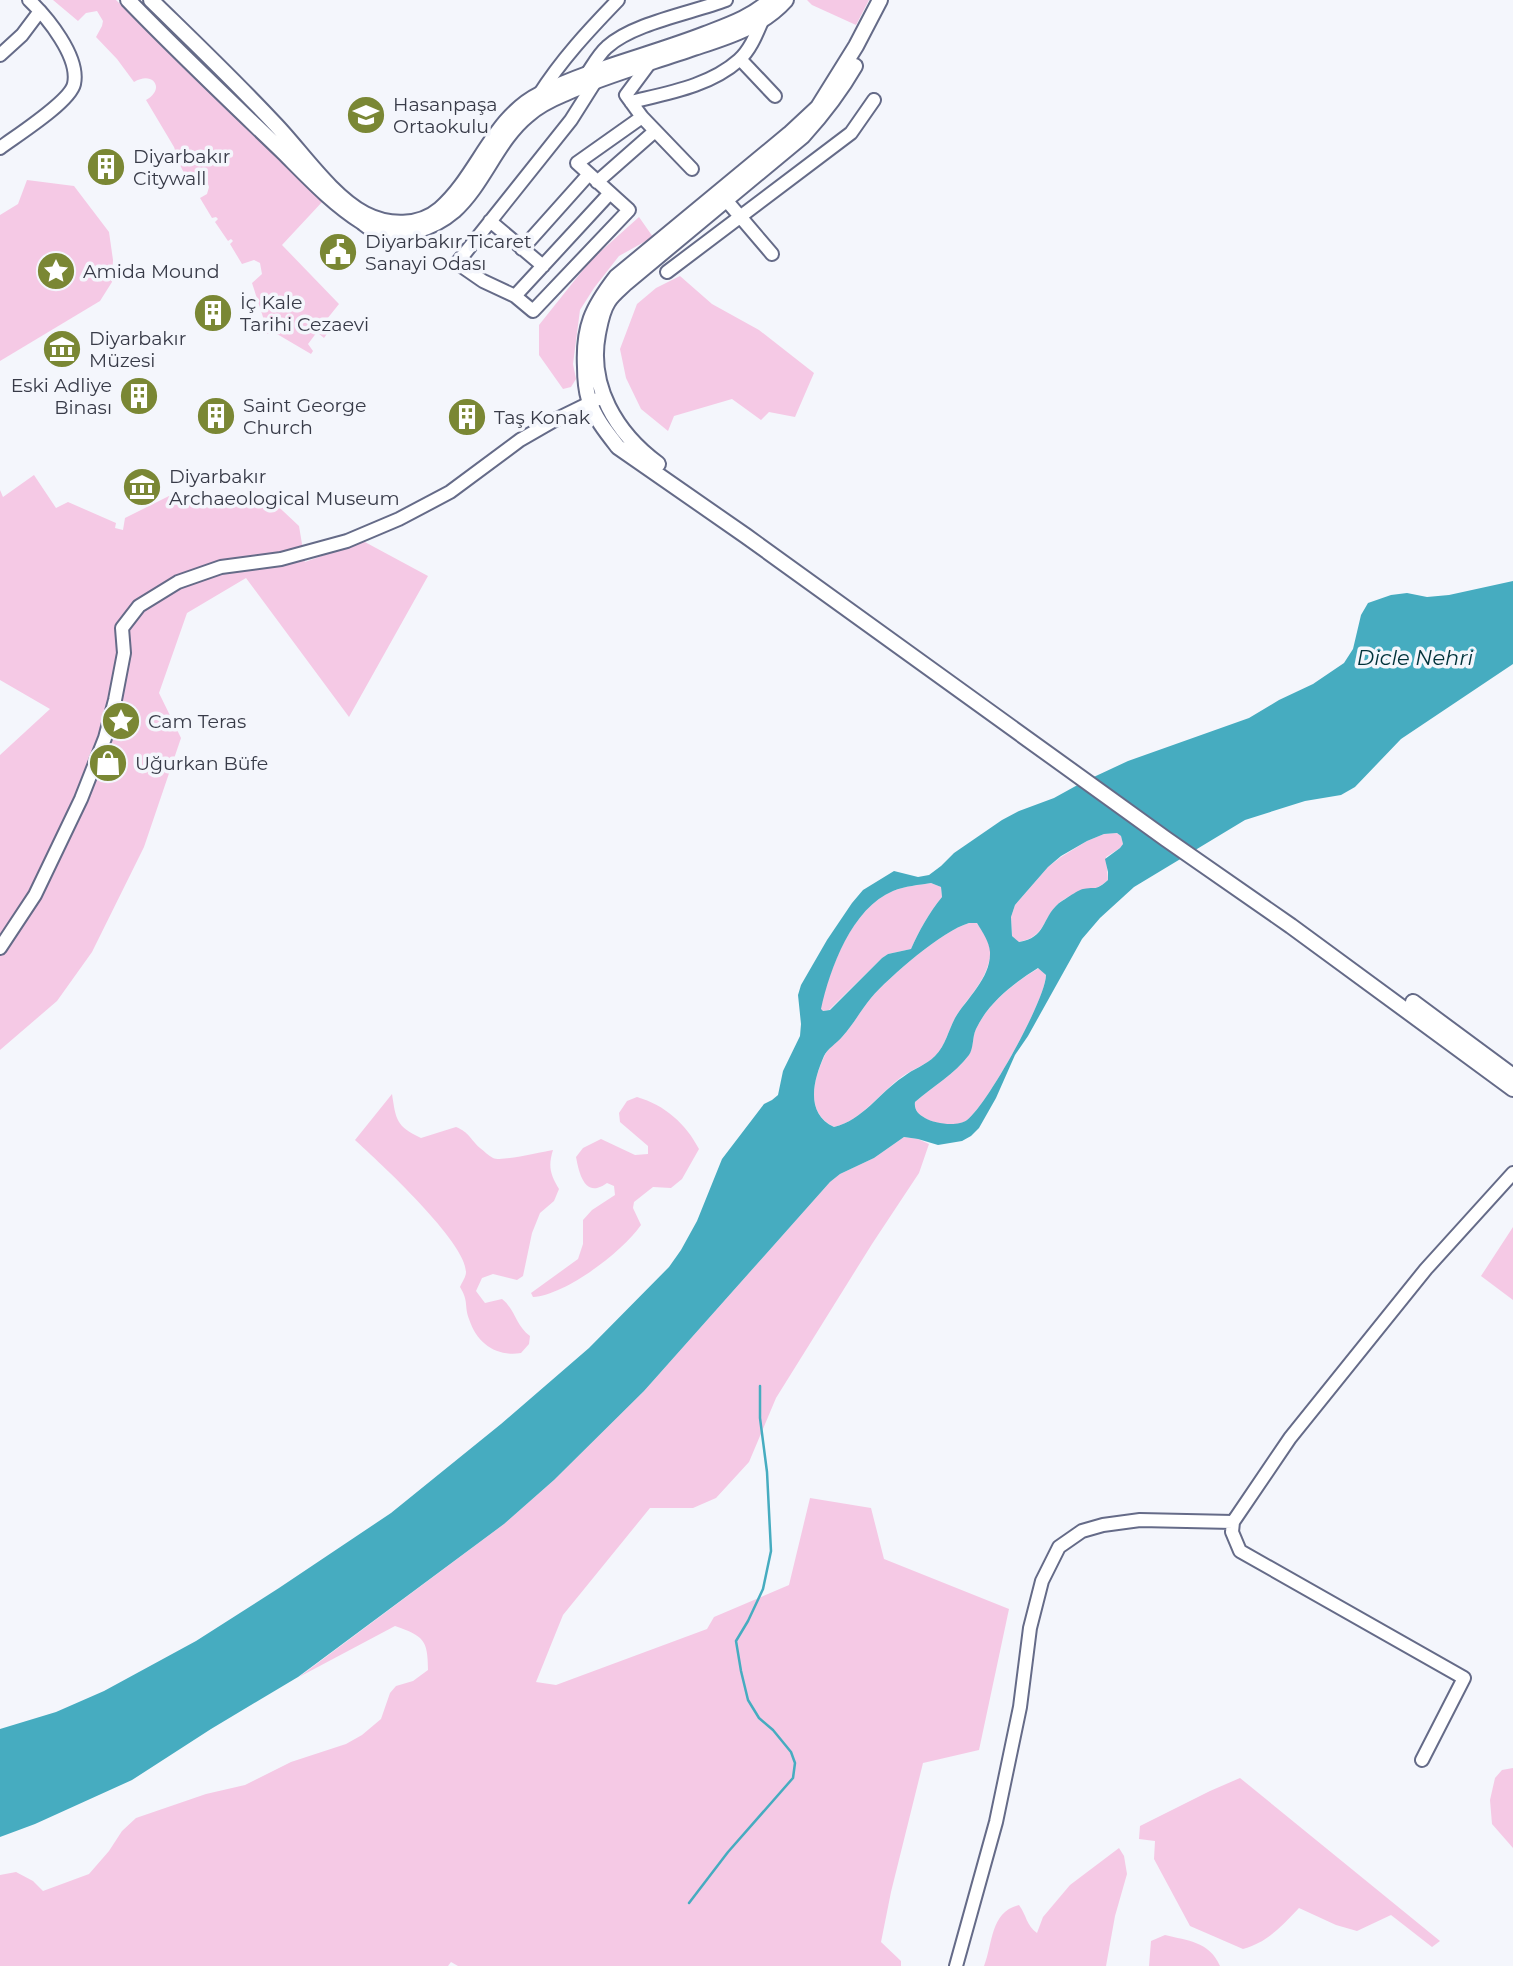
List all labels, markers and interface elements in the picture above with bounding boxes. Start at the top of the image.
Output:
place label: Hasanpaşa Ortaokulu [393,93,498,138]
school or university icon: Hasanpaşa Ortaokulu [345,94,387,136]
place label: Diyarbakır Citywall [133,145,230,190]
building icon: Diyarbakır Citywall [85,146,127,188]
place label: Diyarbakır Ticaret Sanayi Odası [365,230,532,275]
public building icon: Diyarbakır Ticaret Sanayi Odası [317,231,359,273]
place icon: Amida Mound [35,250,77,292]
place label: Amida Mound [83,260,220,283]
place label: İç Kale Tarihi Cezaevi [240,291,369,336]
building icon: İç Kale Tarihi Cezaevi [192,292,234,334]
place label: Diyarbakır Müzesi [89,327,186,372]
museum icon: Diyarbakır Müzesi [41,328,83,370]
place label: Eski Adliye Binası [11,374,112,419]
building icon: Eski Adliye Binası [118,375,160,417]
place label: Saint George Church [243,394,367,439]
building icon: Saint George Church [195,395,237,437]
building icon: Taş Konak [446,396,488,438]
place label: Taş Konak [494,406,591,429]
place label: Diyarbakır Archaeological Museum [169,465,400,510]
museum icon: Diyarbakır Archaeological Museum [121,466,163,508]
water label: Dicle Nehri [1357,645,1474,670]
place icon: Cam Teras [100,700,142,742]
place label: Cam Teras [148,710,246,733]
shop icon: Uğurkan Büfe [87,742,129,784]
place label: Uğurkan Büfe [135,752,268,775]

